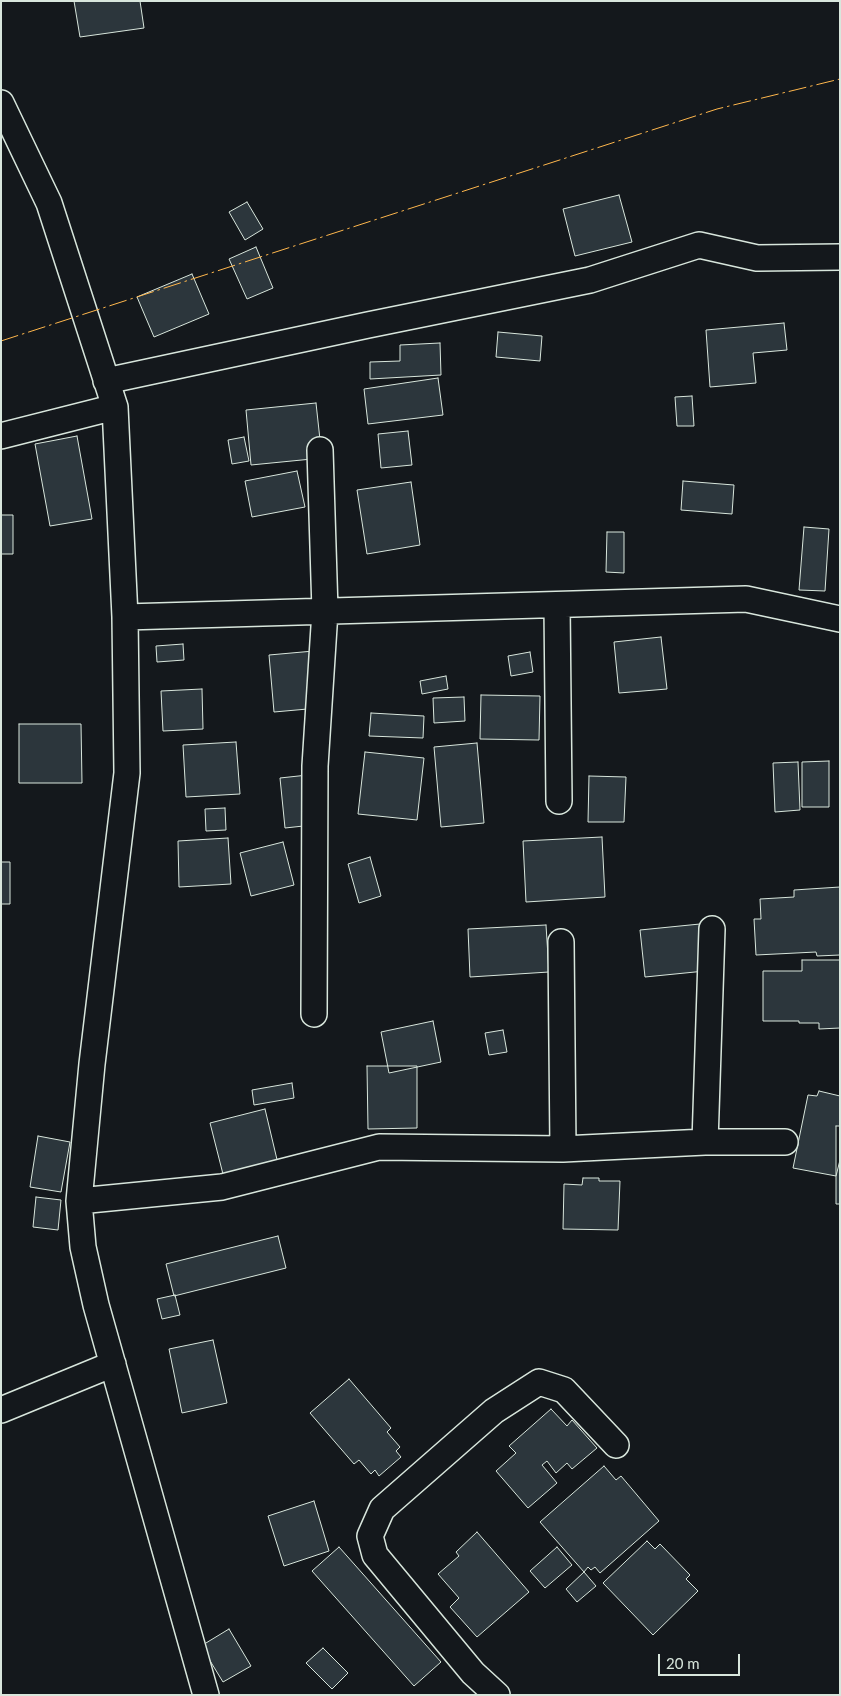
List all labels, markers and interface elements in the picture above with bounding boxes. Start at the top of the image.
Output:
scale bar [661,1644,744,1676]
text: 20 m [666,1654,700,1672]

